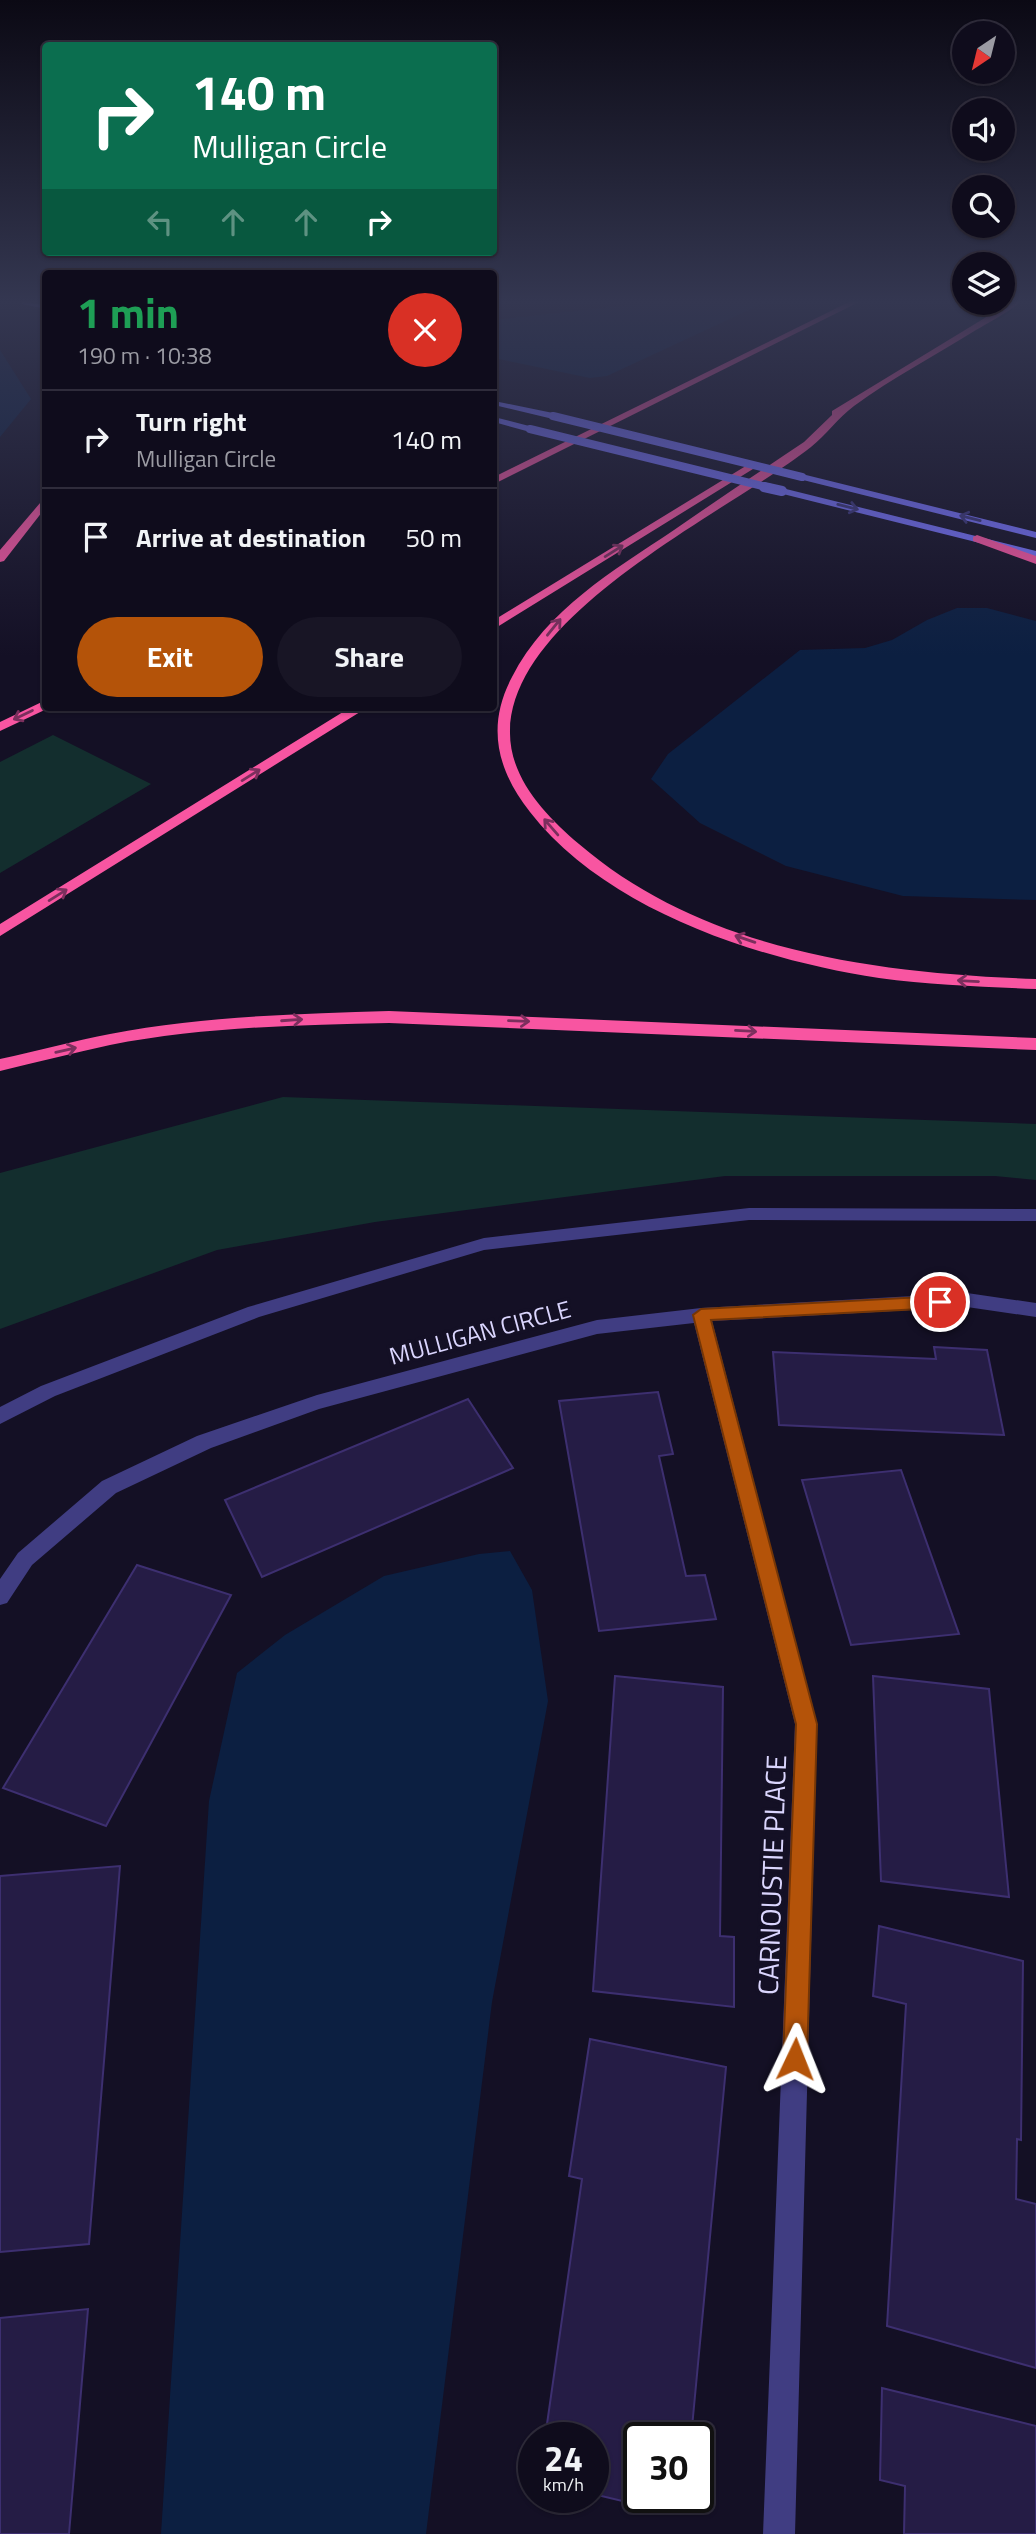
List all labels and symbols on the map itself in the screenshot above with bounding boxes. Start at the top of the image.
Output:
north arrow [952,21,1015,84]
one-way arrow [836,501,859,514]
one-way arrow [959,511,982,524]
one-way arrow [604,543,623,558]
one-way arrow [547,619,562,637]
one-way arrow [13,709,34,723]
one-way arrow [241,767,261,781]
one-way arrow [543,818,559,836]
one-way arrow [48,887,67,902]
one-way arrow [735,932,757,944]
one-way arrow [957,974,980,987]
one-way arrow [280,1013,302,1026]
one-way arrow [507,1015,530,1028]
one-way arrow [735,1025,758,1038]
one-way arrow [55,1042,77,1055]
pin [910,1272,970,1332]
street label: MULLIGAN CIRCLE [385,1290,575,1374]
street label: CARNOUSTIE PLACE [746,1754,797,1996]
position arrow [758,2022,832,2096]
speed limit sign: 30 [623,2422,714,2513]

